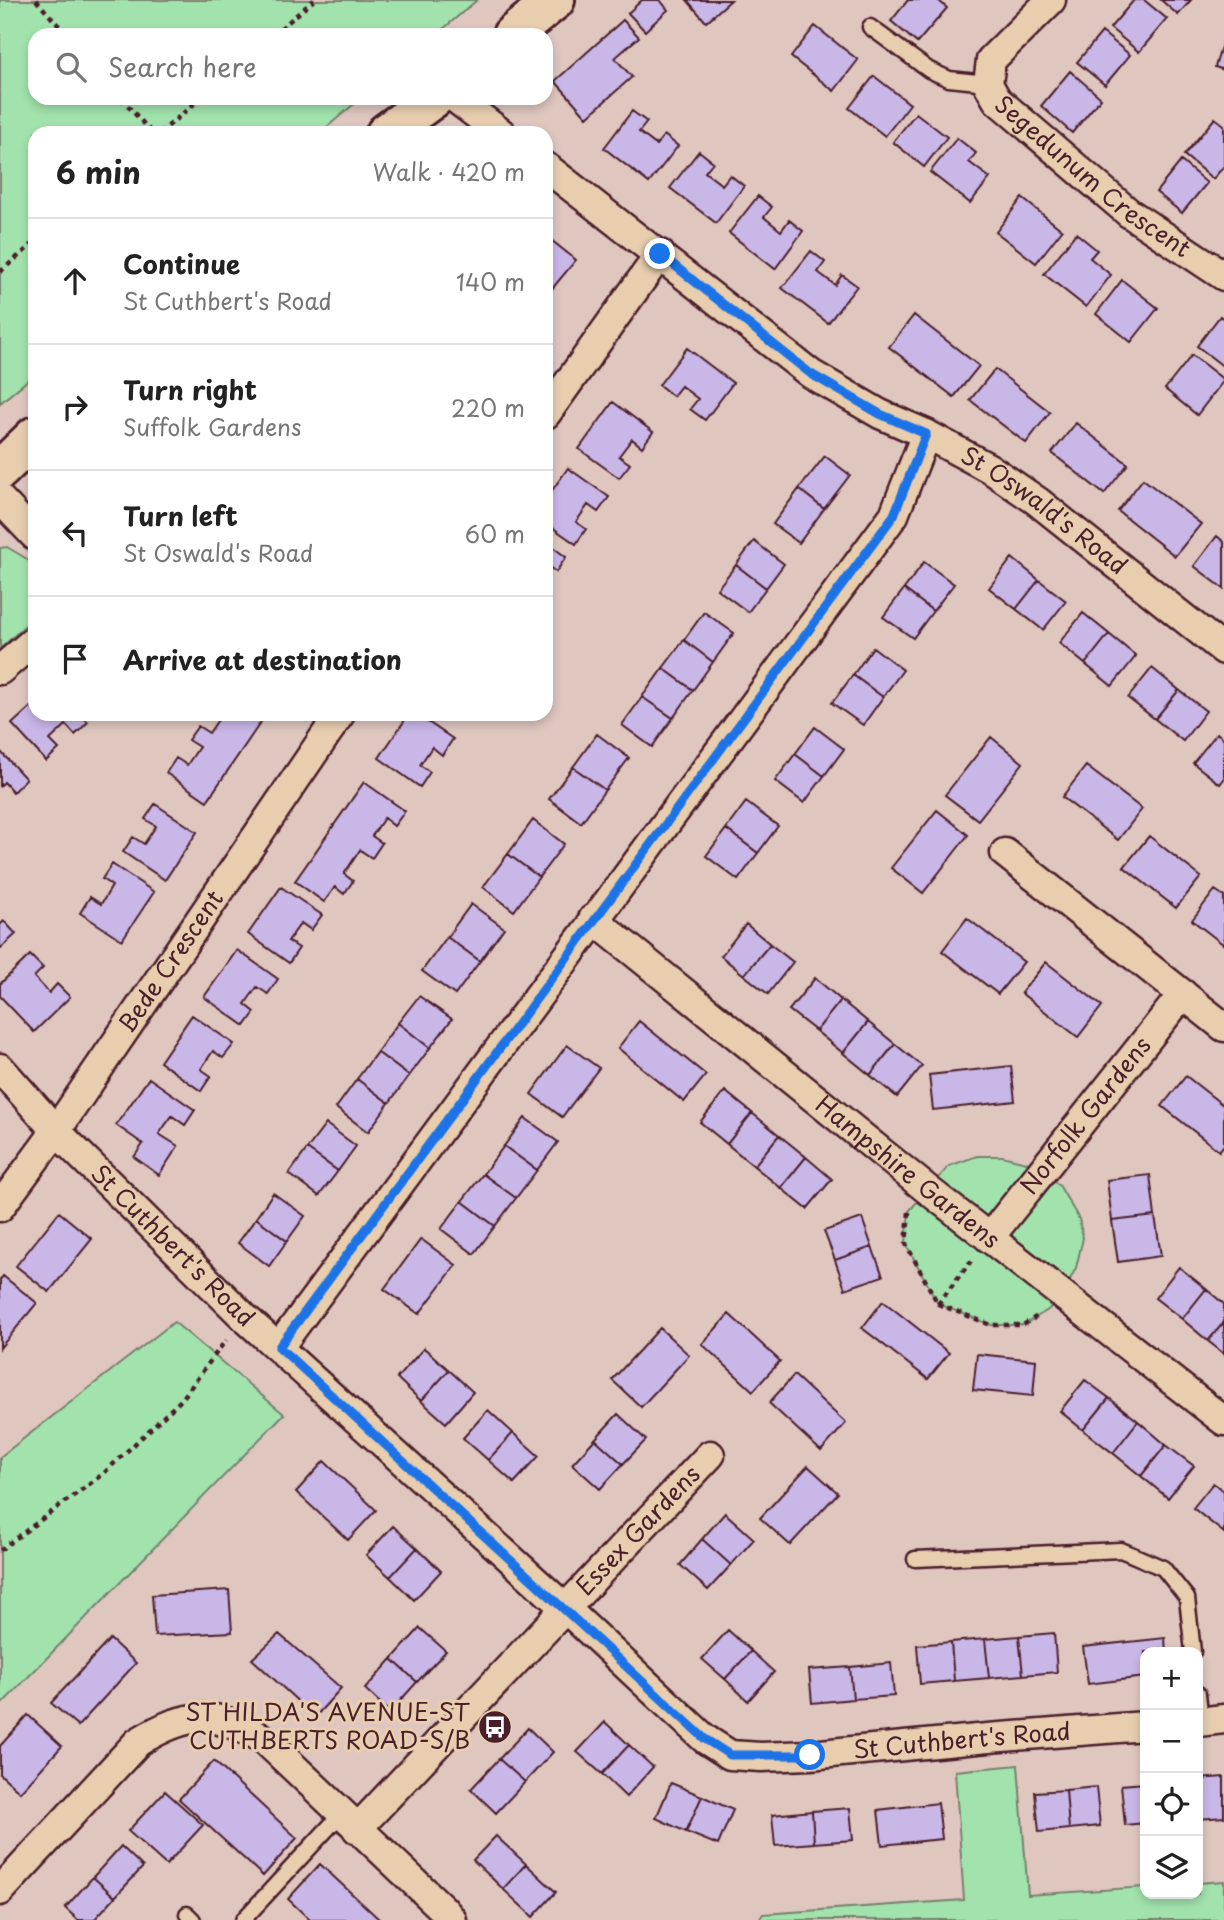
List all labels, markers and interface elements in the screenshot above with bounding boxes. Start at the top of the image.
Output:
search box [28,28,553,105]
text: Search here [108,47,257,86]
icon: search [52,48,90,86]
street label: Segedunum Crescent [988,86,1199,265]
text: 6 min [56,149,141,194]
text: Walk · 420 m [373,154,525,189]
route end [644,238,675,269]
text: Continue [123,244,240,283]
icon: ahead [56,262,94,300]
text: 140 m [456,264,525,299]
text: St Cuthbert's Road [123,283,332,318]
text: Turn right [123,370,257,409]
icon: right [56,388,94,426]
text: 220 m [451,390,525,425]
text: Suffolk Gardens [123,409,301,444]
street label: St Oswald's Road [955,436,1136,582]
text: Turn left [123,496,238,535]
icon: left [56,514,94,552]
text: 60 m [465,516,525,551]
text: St Oswald's Road [123,535,313,570]
icon: arrive [56,640,94,678]
text: Arrive at destination [123,640,402,679]
street label: Bede Crescent [108,882,231,1039]
street label: Norfolk Gardens [1010,1028,1159,1201]
street label: Hampshire Gardens [809,1086,1009,1256]
street label: St Cuthbert's Road [84,1155,264,1334]
street label: Essex Gardens [566,1456,708,1603]
map controls [1140,1647,1203,1899]
button: + [1140,1647,1203,1710]
place label: ST HILDA'S AVENUE-ST CUTHBERTS ROAD-S/B [185,1693,471,1757]
bus stop icon: ST HILDA'S AVENUE-ST CUTHBERTS ROAD-S/B [476,1708,514,1746]
button: − [1140,1710,1203,1773]
street label: St Cuthbert's Road [851,1712,1072,1767]
route start [794,1739,825,1770]
button: locate [1140,1773,1203,1836]
button: layers [1140,1836,1203,1899]

